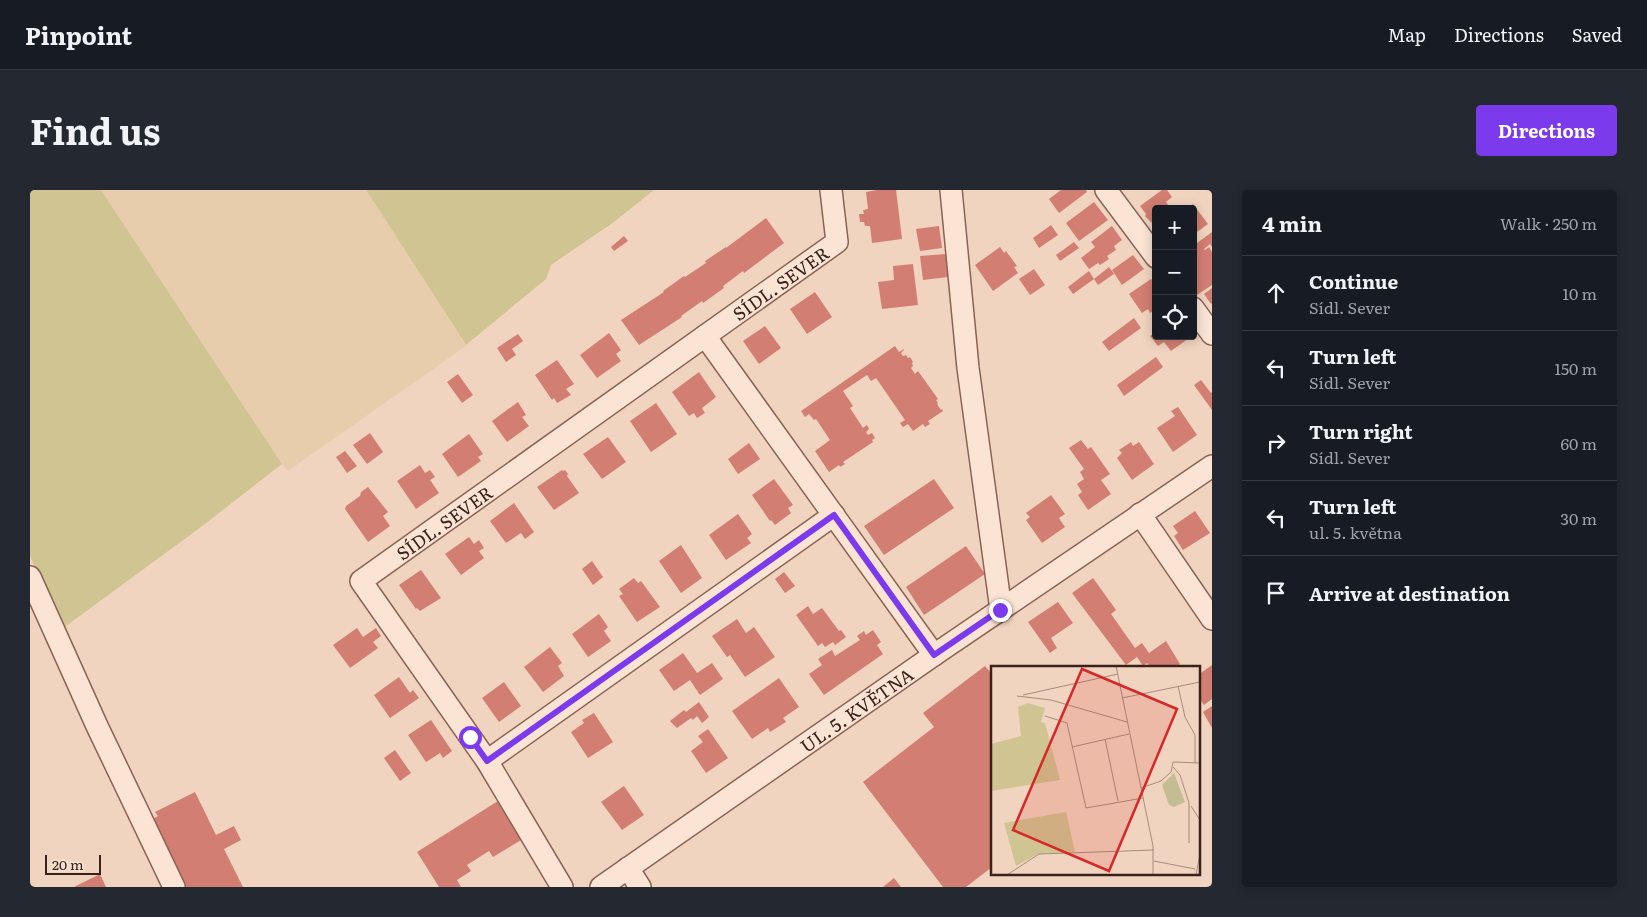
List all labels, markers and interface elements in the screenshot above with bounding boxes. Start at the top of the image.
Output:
text: Pinpoint [25,17,132,52]
text: Map [1388,21,1426,48]
text: Directions [1454,21,1544,48]
text: Saved [1572,21,1622,48]
text: Find us [30,104,160,156]
button: Directions [1476,105,1617,156]
map controls [1152,205,1197,340]
button: + [1152,205,1197,250]
text: 4 min [1262,207,1322,238]
text: Walk · 250 m [1500,211,1597,235]
street label: SÍDL. SEVER [726,239,834,326]
button: − [1152,250,1197,295]
text: Continue [1309,267,1398,295]
icon: ahead [1262,279,1290,307]
text: 10 m [1563,281,1597,305]
button: locate [1152,295,1197,340]
text: Sídl. Sever [1309,295,1390,319]
text: Turn left [1309,342,1396,370]
icon: left [1262,354,1290,382]
text: 150 m [1554,356,1597,380]
text: Sídl. Sever [1309,370,1390,394]
text: Turn right [1309,417,1413,445]
icon: right [1262,429,1290,457]
text: 60 m [1560,431,1597,455]
text: Sídl. Sever [1309,445,1390,469]
street label: SÍDL. SEVER [390,478,498,566]
text: Turn left [1309,492,1396,520]
icon: left [1262,504,1290,532]
text: 30 m [1560,506,1597,530]
text: ul. 5. května [1309,520,1402,544]
icon: arrive [1262,579,1290,607]
text: Arrive at destination [1309,579,1510,607]
route end [989,599,1012,622]
street label: UL. 5. KVĚTNA [794,660,918,758]
inset map [991,666,1200,874]
route start [459,726,482,749]
scale bar [45,852,101,875]
text: 20 m [52,854,84,874]

